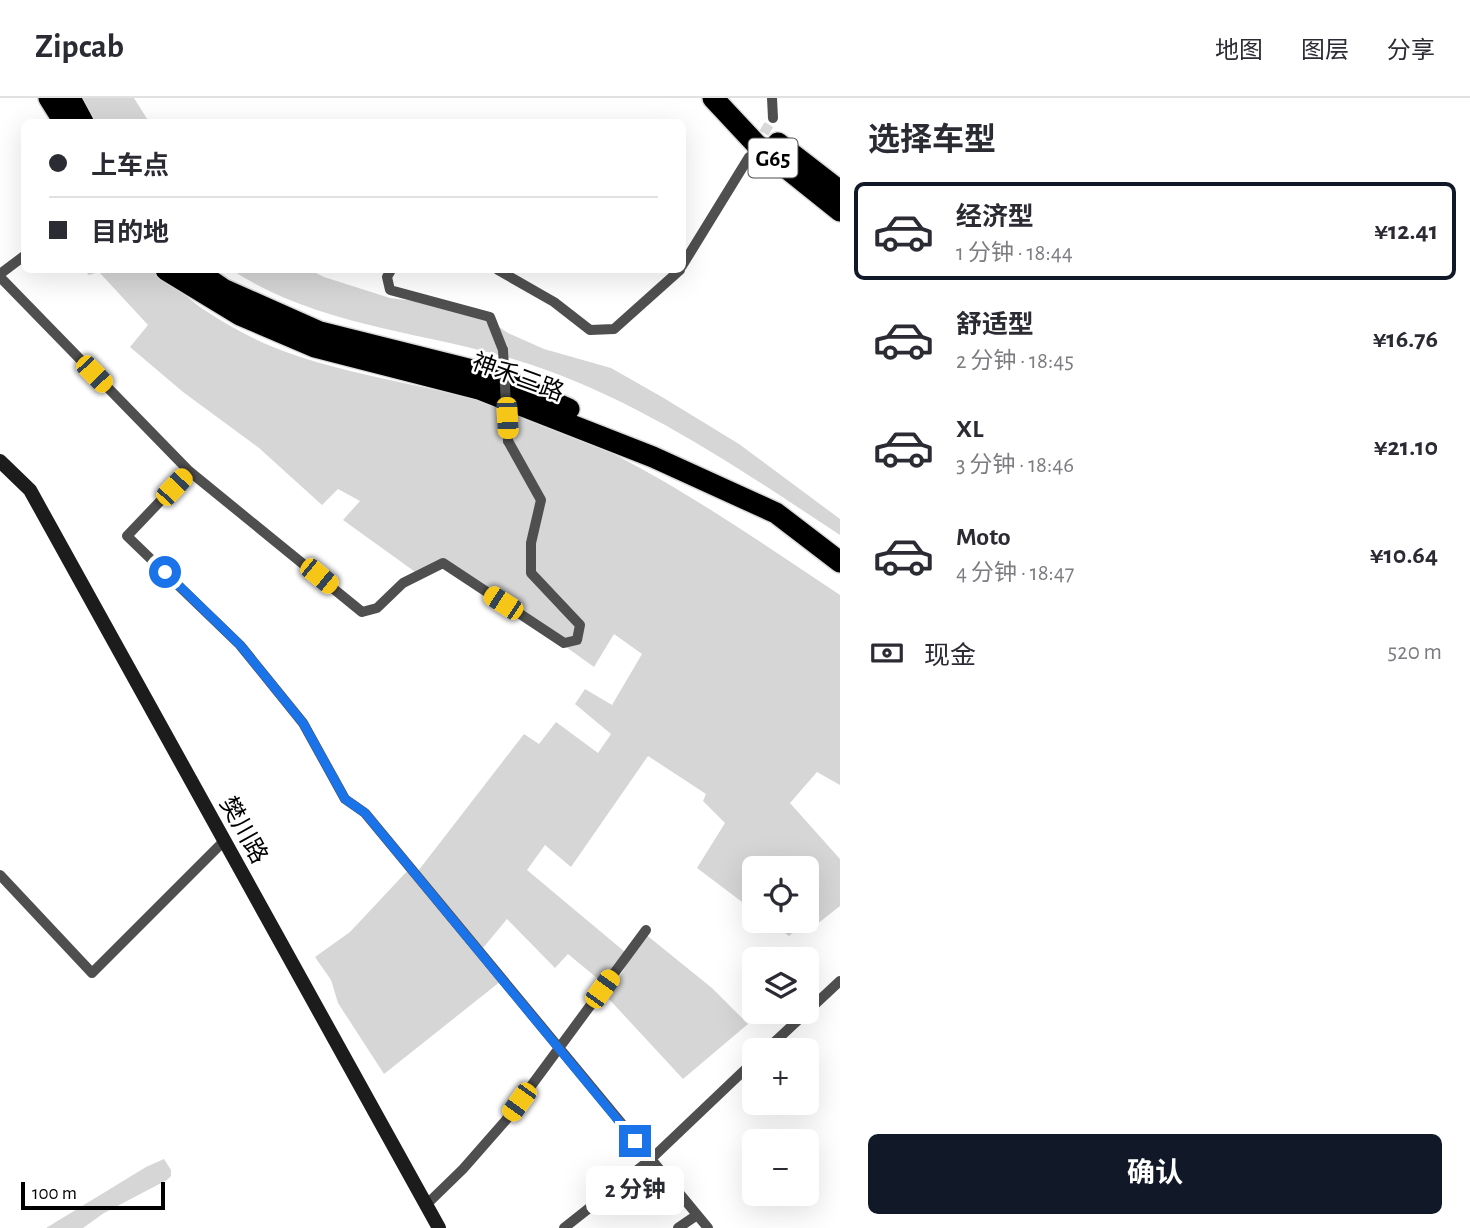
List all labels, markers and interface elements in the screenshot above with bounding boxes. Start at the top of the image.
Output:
text: Zipcab [35,31,124,64]
text: 地图 [1215,39,1263,63]
text: 图层 [1301,39,1349,63]
text: 分享 [1387,39,1435,63]
text: 选择车型 [868,124,996,156]
road number: G65 [748,138,798,178]
text: 上车点 [91,153,169,179]
icon: car [872,200,935,263]
text: 经济型 [956,204,1034,230]
text: ¥12.41 [1374,218,1438,244]
text: 目的地 [91,220,169,246]
text: 1 分钟 · 18:44 [956,242,1073,265]
icon: car [872,308,935,371]
text: 舒适型 [956,312,1034,338]
text: ¥16.76 [1373,326,1438,352]
street label: 神禾三路 [468,348,568,406]
text: 2 分钟 · 18:45 [956,350,1074,373]
car [72,352,117,396]
car [496,396,519,440]
icon: car [872,416,935,479]
text: XL [956,416,983,442]
text: ¥21.10 [1374,434,1438,460]
text: 3 分钟 · 18:46 [956,454,1074,477]
car [152,464,197,510]
icon: car [872,524,935,587]
text: Moto [956,524,1011,550]
text: ¥10.64 [1370,542,1438,568]
car [297,555,342,597]
route start [149,556,181,588]
text: 4 分钟 · 18:47 [956,562,1074,585]
car [480,583,527,623]
icon: cash [868,634,906,672]
text: 520 m [1388,641,1442,664]
text: 现金 [924,643,976,669]
street label: 樊川路 [215,792,273,868]
map controls [742,856,819,1206]
button: locate [742,856,819,933]
button: layers [742,947,819,1024]
car [582,966,623,1012]
button: + [742,1038,819,1115]
car [499,1079,540,1125]
route end [619,1125,651,1157]
button: − [742,1129,819,1206]
button: 确认 [868,1134,1442,1214]
callout: 2 分钟 [586,1166,684,1214]
scale bar [21,1179,164,1211]
text: 2 分钟 [605,1179,665,1202]
text: 100 m [32,1184,77,1203]

